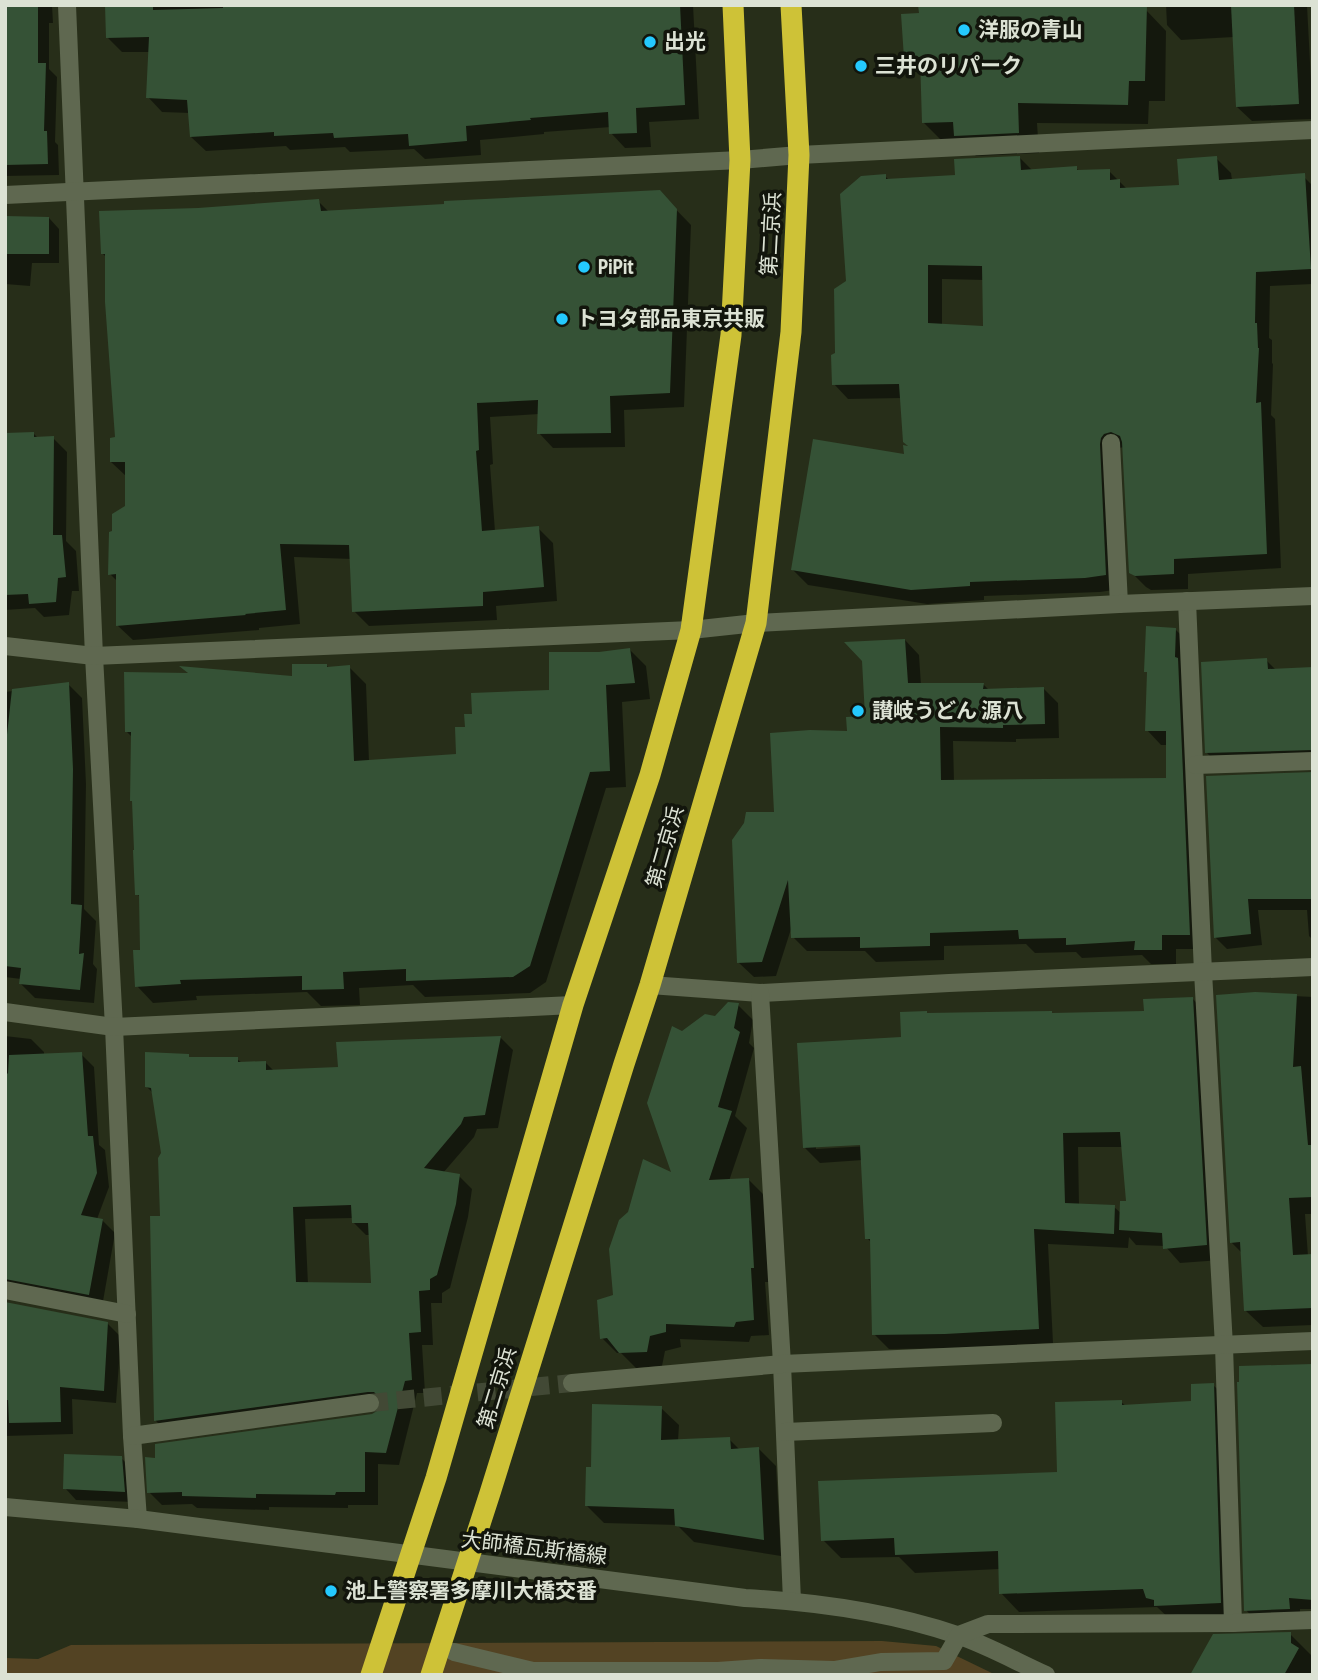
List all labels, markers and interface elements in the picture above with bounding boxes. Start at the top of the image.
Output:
place label: 洋服の青山 [978,16,1083,43]
marker: 洋服の青山 [956,22,972,38]
place label: 出光 [664,28,706,55]
marker: 出光 [642,34,658,50]
place label: 三井のリパーク [875,52,1022,79]
marker: 三井のリパーク [853,58,869,74]
street label: 第二京浜 [755,191,786,277]
place label: PiPit [598,253,634,280]
marker: PiPit [576,259,592,275]
place label: トヨタ部品東京共販 [576,305,765,332]
marker: トヨタ部品東京共販 [554,311,570,327]
place label: 讃岐うどん 源八 [872,697,1023,724]
marker: 讃岐うどん 源八 [850,703,866,719]
street label: 第二京浜 [640,803,689,891]
street label: 第二京浜 [471,1344,522,1432]
street label: 大師橋瓦斯橋線 [459,1525,609,1570]
place label: 池上警察署多摩川大橋交番 [345,1577,597,1604]
marker: 池上警察署多摩川大橋交番 [323,1583,339,1599]

